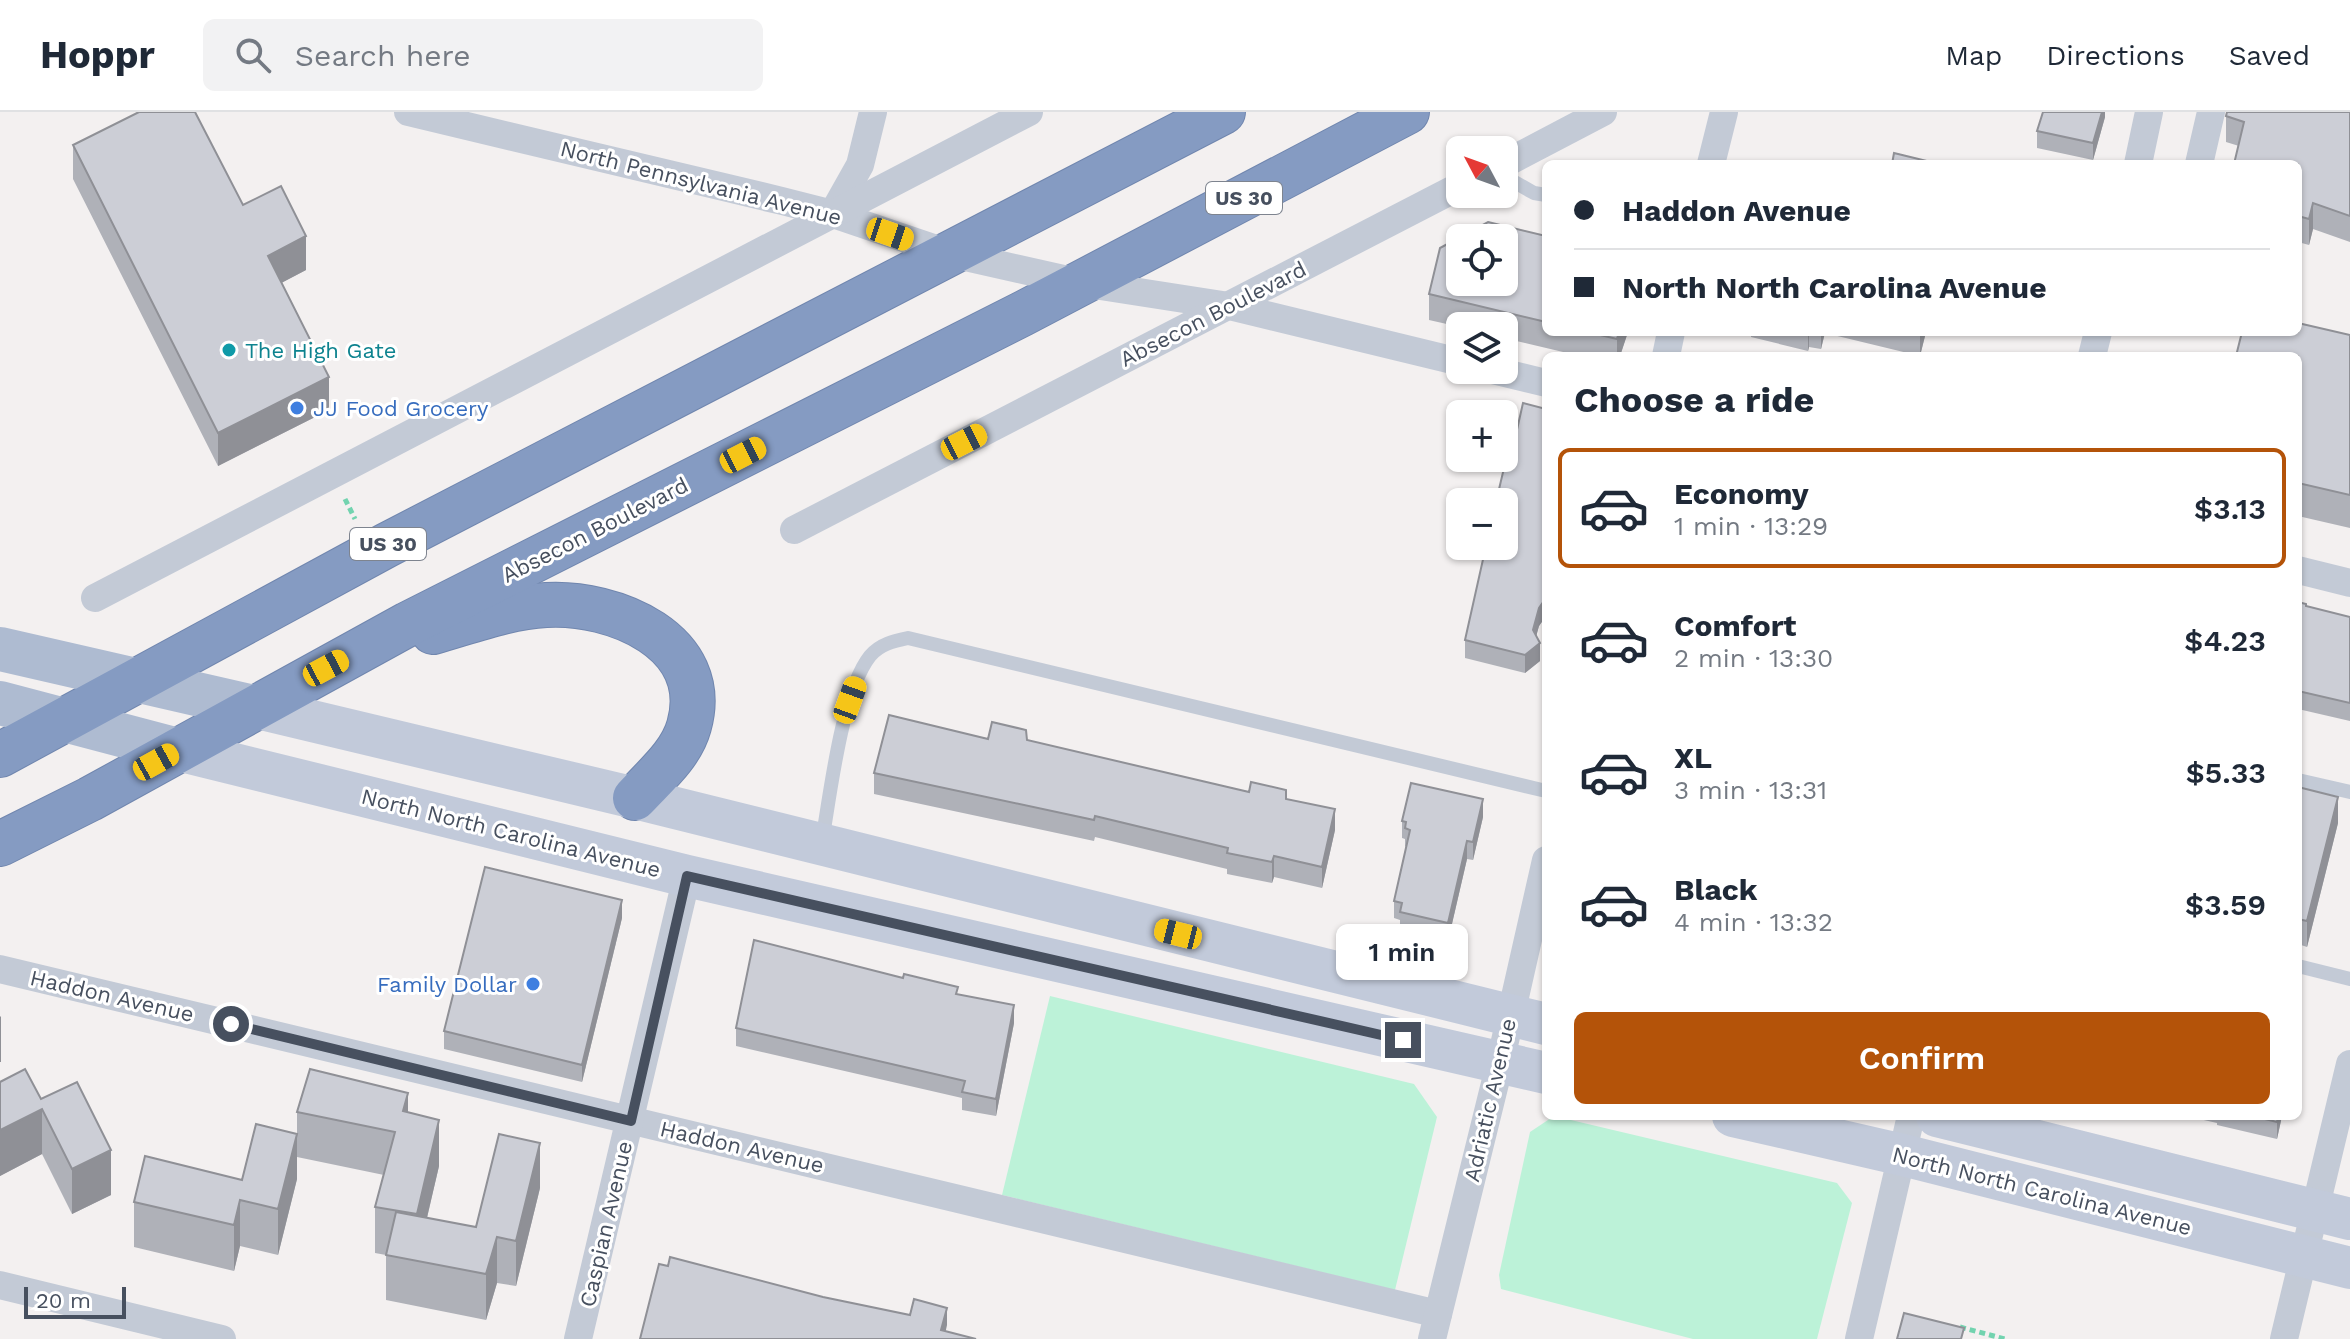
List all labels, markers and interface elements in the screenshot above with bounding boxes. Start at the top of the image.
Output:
search box [203,19,763,91]
text: Hoppr [40,33,155,77]
icon: search [231,33,275,77]
text: Search here [295,38,471,73]
text: Map [1945,39,2002,72]
text: Directions [2046,39,2185,72]
text: Saved [2229,39,2310,72]
street label: North Pennsylvania Avenue [558,136,844,230]
north arrow [1446,136,1518,208]
map controls [1446,136,1518,560]
road number: US 30 [1206,182,1282,214]
text: Haddon Avenue [1622,193,1851,228]
car [863,215,917,253]
button: locate [1446,224,1518,296]
street label: Absecon Boulevard [1116,256,1310,372]
text: North North Carolina Avenue [1622,270,2047,305]
button: layers [1446,312,1518,384]
place label: The High Gate [245,338,396,363]
marker: The High Gate [220,341,238,359]
text: Choose a ride [1574,379,1814,421]
place label: JJ Food Grocery [313,396,489,421]
marker: JJ Food Grocery [288,399,306,417]
button: + [1446,400,1518,472]
car [937,420,991,464]
car [716,433,770,477]
street label: Absecon Boulevard [498,472,692,588]
icon: car [1578,472,1650,544]
text: Economy [1674,476,1809,511]
button: − [1446,488,1518,560]
text: $3.13 [2194,491,2266,526]
text: 1 min · 13:29 [1674,511,1828,541]
road number: US 30 [350,528,426,560]
icon: car [1578,604,1650,676]
text: Comfort [1674,608,1796,643]
text: $4.23 [2184,623,2266,658]
text: 2 min · 13:30 [1674,643,1833,673]
car [299,646,353,690]
car [831,673,869,727]
icon: car [1578,736,1650,808]
car [129,740,183,784]
text: XL [1674,740,1712,775]
text: $5.33 [2186,755,2266,790]
text: 3 min · 13:31 [1674,775,1827,805]
street label: North North Carolina Avenue [359,784,663,882]
icon: car [1578,868,1650,940]
text: Black [1674,872,1758,907]
text: $3.59 [2185,887,2266,922]
text: 4 min · 13:32 [1674,907,1833,937]
car [1152,917,1204,951]
callout: 1 min [1337,924,1469,980]
text: 1 min [1369,937,1435,967]
street label: Haddon Avenue [28,965,196,1027]
place label: Family Dollar [377,972,517,997]
marker: Family Dollar [524,975,542,993]
route start [213,1006,249,1042]
button: Confirm [1574,1012,2270,1104]
street label: Adriatic Avenue [1459,1016,1521,1184]
route end [1385,1022,1421,1058]
street label: Haddon Avenue [658,1116,826,1178]
street label: Caspian Avenue [575,1139,637,1309]
street label: North North Carolina Avenue [1890,1142,2194,1240]
scale bar [24,1283,126,1319]
text: 20 m [36,1288,91,1313]

